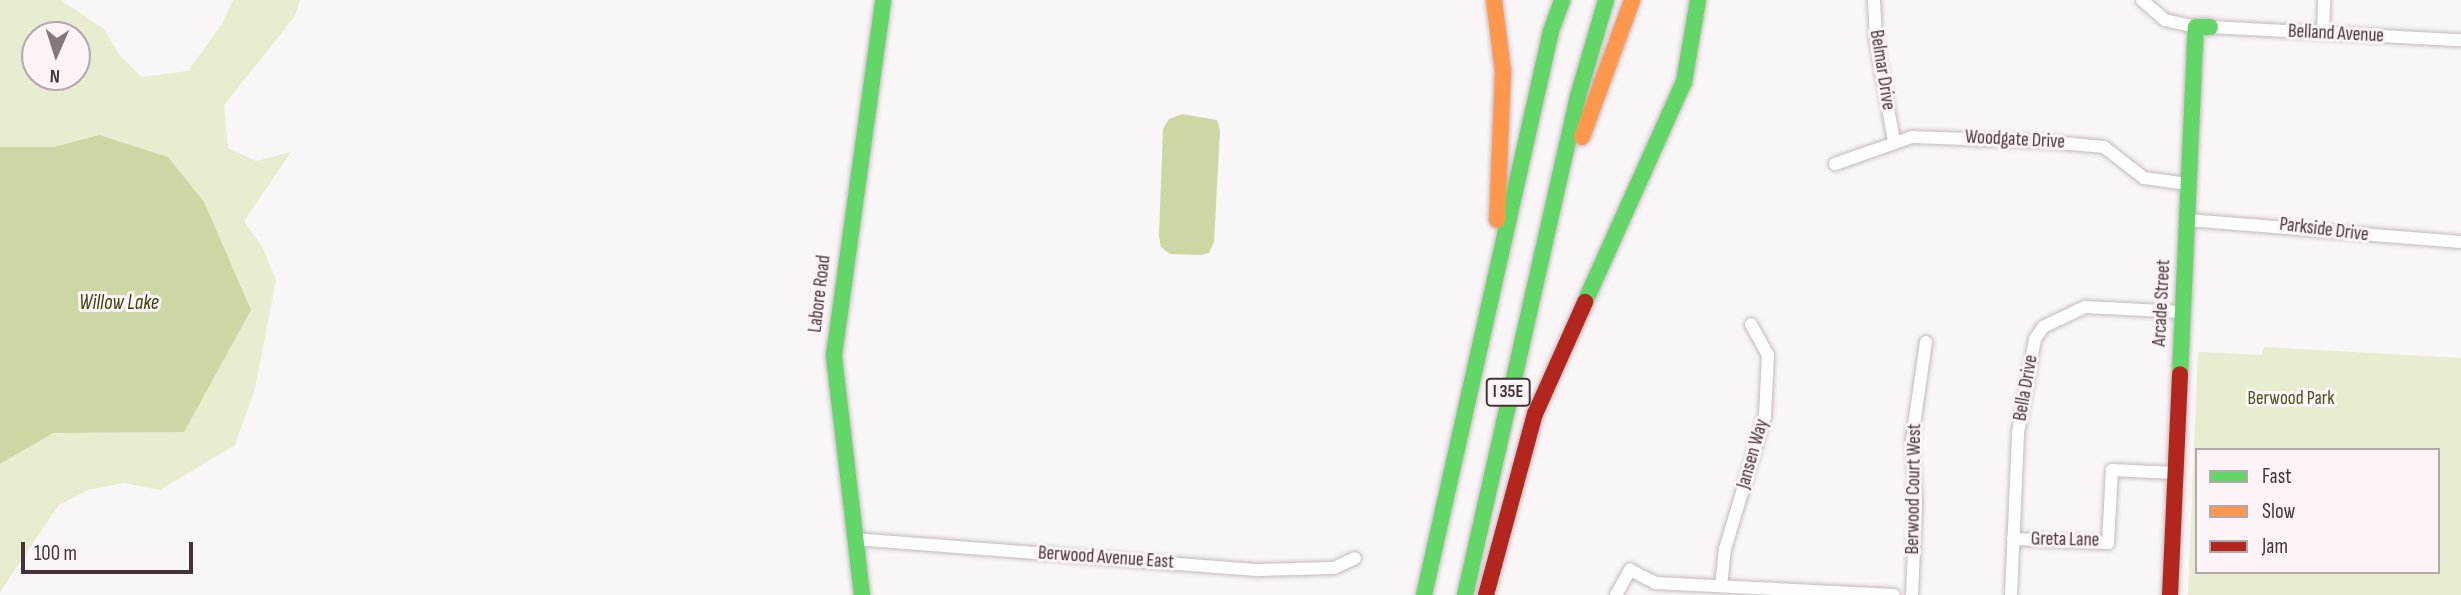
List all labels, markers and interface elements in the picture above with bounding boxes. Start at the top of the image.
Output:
street label: Belland Avenue [2287,20,2385,48]
north arrow [21,21,91,91]
street label: Belmar Drive [1864,28,1900,112]
text: N [49,64,61,87]
street label: Woodgate Drive [1965,126,2065,154]
street label: Parkside Drive [2278,213,2370,247]
street label: Labore Road [804,254,836,334]
street label: Arcade Street [2148,259,2176,347]
water label: Willow Lake [79,290,159,316]
street label: Bella Drive [2009,353,2043,423]
road number: I 35E [1485,378,1531,406]
park label: Berwood Park [2248,388,2334,410]
street label: Jansen Way [1732,417,1774,491]
street label: Berwood Court West [1901,423,1927,555]
legend [2195,448,2440,574]
text: Fast [2262,464,2292,489]
text: Slow [2262,499,2295,524]
scale bar [24,528,196,572]
street label: Greta Lane [2031,528,2099,552]
text: Jam [2262,534,2288,559]
text: 100 m [34,541,77,566]
street label: Berwood Avenue East [1037,542,1175,574]

